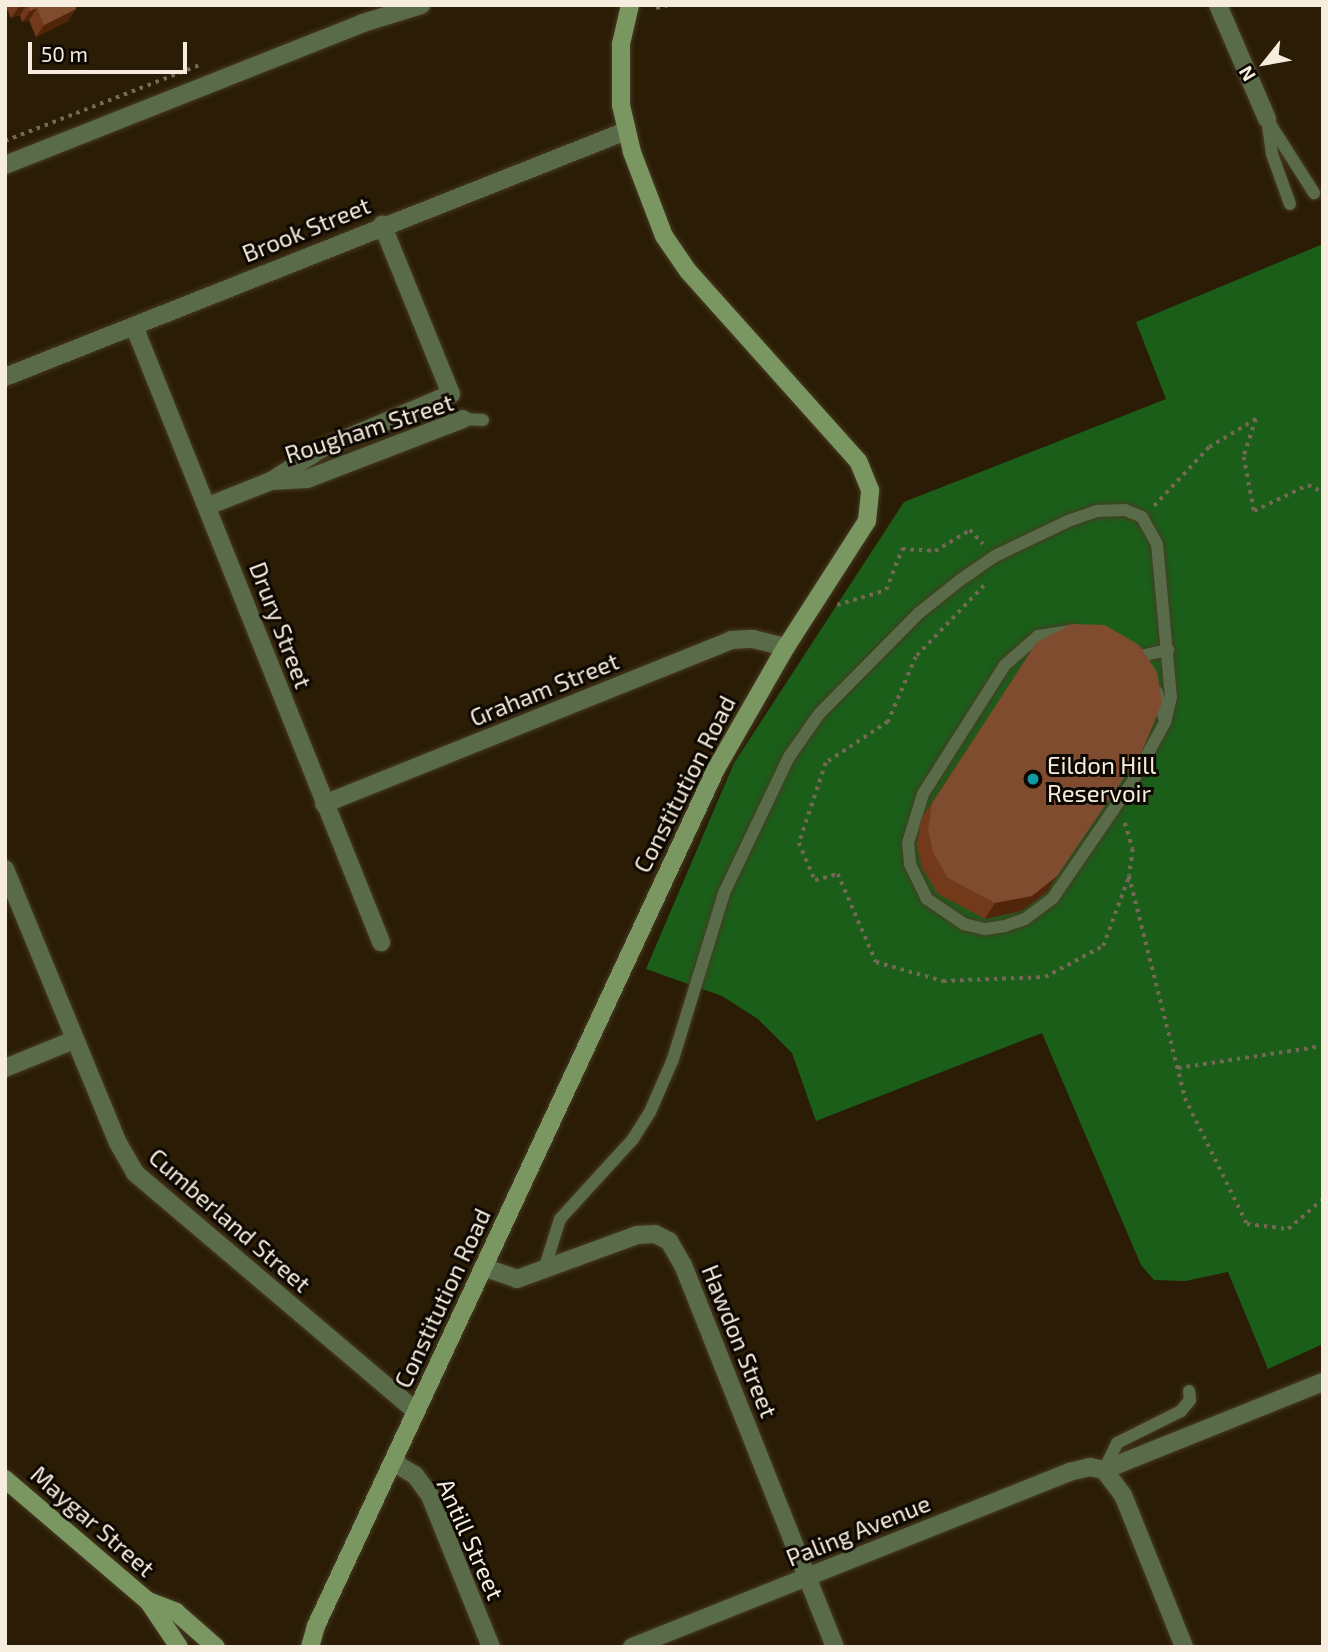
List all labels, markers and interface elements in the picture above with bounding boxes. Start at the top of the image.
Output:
scale bar [32,28,191,72]
north arrow [1230,28,1300,98]
text: 50 m [41,41,88,66]
text: N [1233,62,1260,86]
street label: Brook Street [238,190,374,268]
street label: Rougham Street [281,387,457,469]
street label: Drury Street [244,557,318,693]
street label: Graham Street [465,646,623,732]
street label: Constitution Road [627,691,741,877]
place label: Eildon Hill Reservoir [1047,751,1156,807]
marker: Eildon Hill Reservoir [1025,771,1041,787]
street label: Cumberland Street [143,1142,317,1298]
street label: Constitution Road [388,1204,496,1392]
street label: Hawdon Street [696,1260,784,1422]
street label: Maygar Street [25,1459,161,1583]
street label: Antill Street [431,1474,511,1604]
street label: Paling Avenue [781,1488,935,1572]

